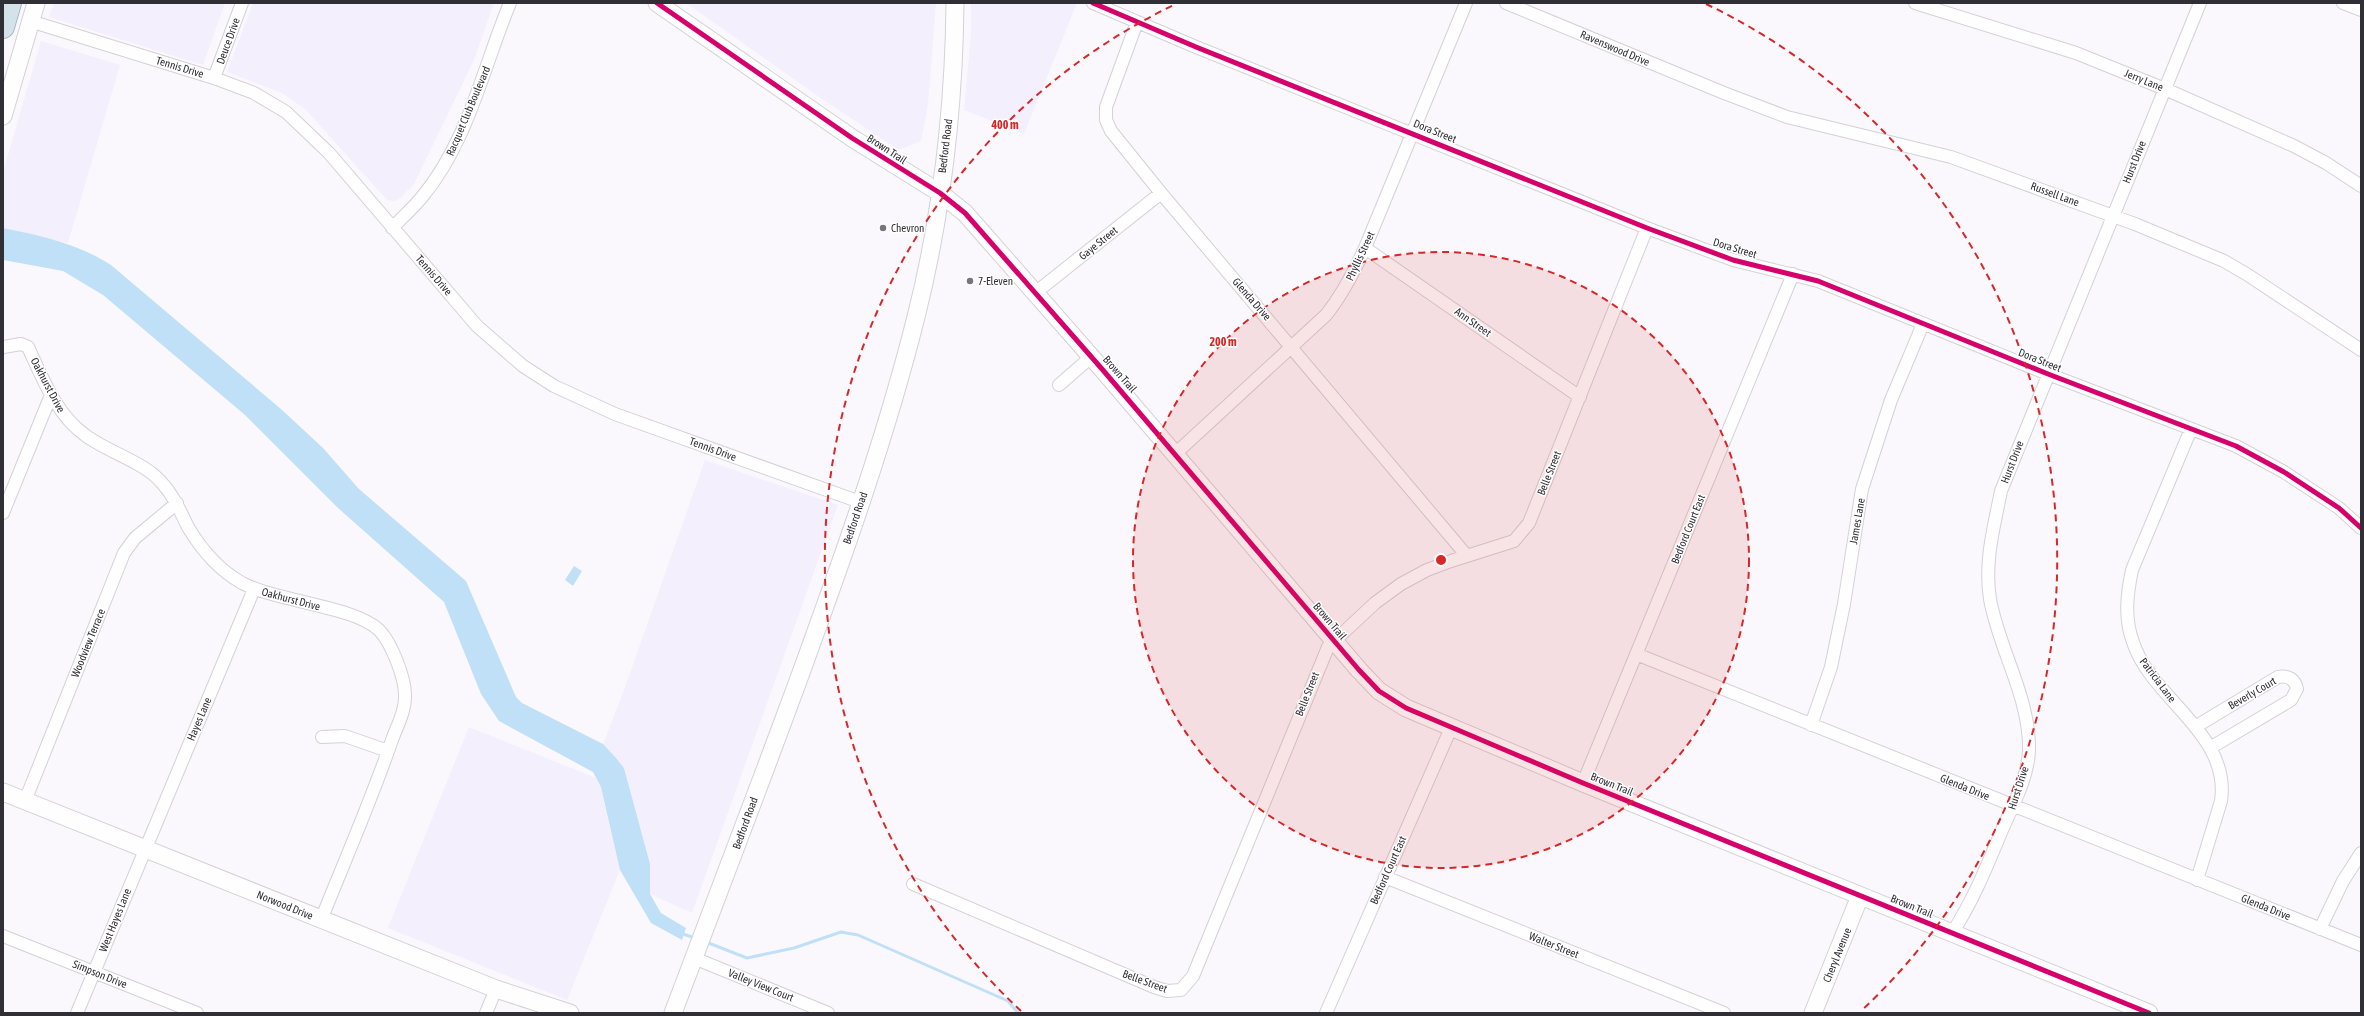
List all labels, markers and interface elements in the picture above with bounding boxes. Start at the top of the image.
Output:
street label: Deuce Drive [214,16,242,66]
street label: Ravenswood Drive [1579,28,1651,68]
street label: Tennis Drive [155,54,205,80]
street label: Racquet Club Boulevard [444,64,492,158]
street label: Jerry Lane [2123,67,2165,93]
street label: Dora Street [1412,117,1458,145]
street label: Bedford Road [936,118,954,174]
text: 400 m [990,118,1019,132]
street label: Brown Trail [865,132,909,166]
street label: Hurst Drive [2120,139,2148,185]
street label: Russell Lane [2029,180,2081,208]
place label: Chevron [891,222,924,234]
marker: Chevron [878,223,888,233]
street label: Gaye Street [1076,224,1120,262]
street label: Phyllis Street [1343,229,1377,283]
street label: Dora Street [1712,236,1758,260]
street label: Tennis Drive [413,253,455,297]
place label: 7-Eleven [978,275,1013,287]
street label: Glenda Drive [1230,275,1274,323]
marker: 7-Eleven [965,276,975,286]
street label: Ann Street [1452,305,1494,339]
text: 200 m [1209,335,1237,349]
street label: Dora Street [2017,346,2063,374]
street label: Brown Trail [1101,353,1139,395]
street label: Oakhurst Drive [29,356,67,414]
street label: Tennis Drive [688,435,738,463]
street label: Hurst Drive [1998,439,2026,485]
street label: Belle Street [1535,449,1563,497]
street label: Bedford Road [840,490,870,546]
street label: Bedford Court East [1669,493,1707,565]
street label: James Lane [1847,497,1867,545]
centre of rings [1434,553,1448,567]
street label: Oakhurst Drive [260,585,322,613]
street label: Brown Trail [1311,600,1349,642]
street label: Woodview Terrace [69,607,107,679]
street label: Patricia Lane [2138,656,2178,704]
street label: Belle Street [1293,670,1321,718]
street label: Beverly Court [2226,674,2278,712]
street label: Hayes Lane [184,695,214,743]
street label: Hurst Drive [2005,765,2031,811]
street label: Brown Trail [1589,770,1635,798]
street label: Glenda Drive [1939,772,1991,802]
street label: Bedford Road [730,795,760,851]
street label: Bedford Court East [1368,834,1408,906]
street label: West Hayes Lane [97,887,133,953]
street label: Norwood Drive [255,888,315,922]
street label: Brown Trail [1889,892,1935,920]
street label: Glenda Drive [2240,892,2292,922]
street label: Cheryl Avenue [1821,926,1853,984]
street label: Walter Street [1527,930,1581,960]
street label: Simpson Drive [71,958,129,990]
street label: Valley View Court [727,966,795,1004]
street label: Belle Street [1121,967,1169,995]

